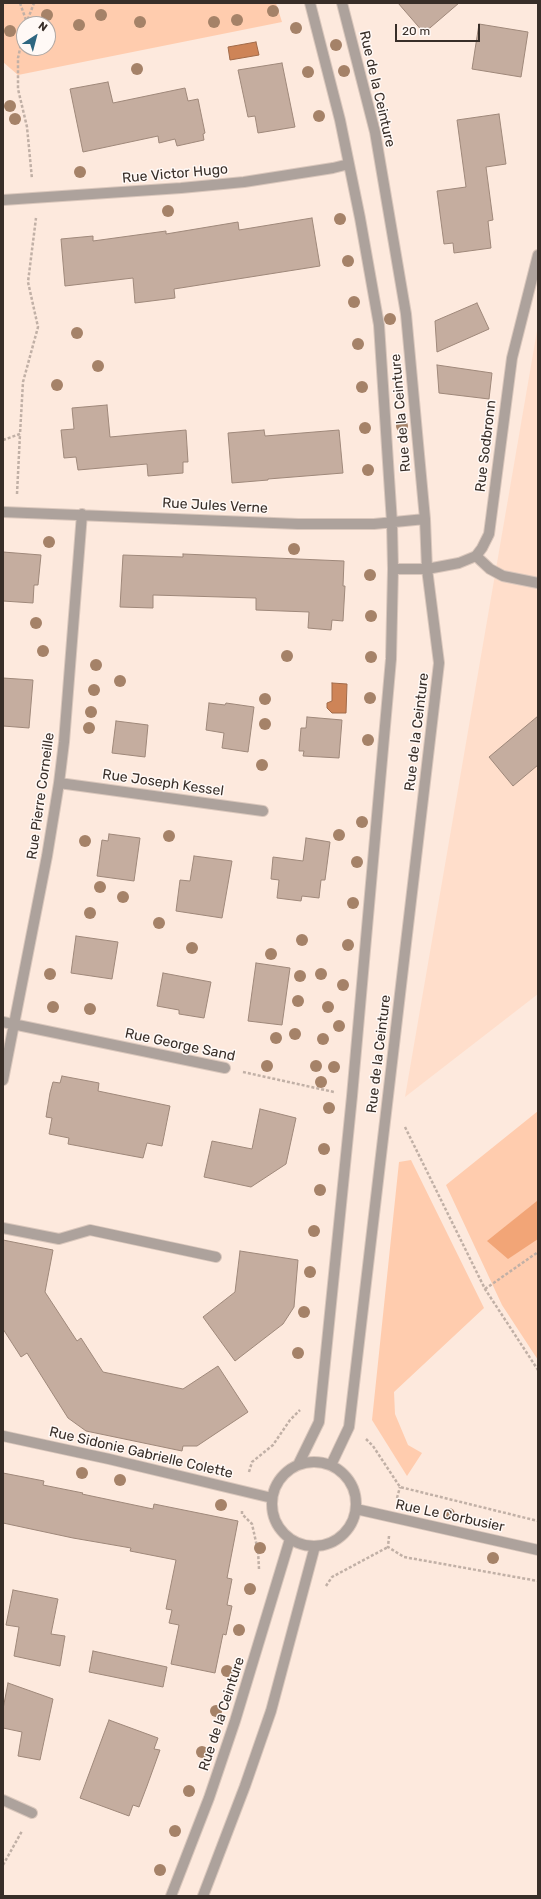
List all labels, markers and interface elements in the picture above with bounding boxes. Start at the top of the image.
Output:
north arrow [16,16,56,56]
scale bar [397,16,482,42]
text: N [36,19,50,34]
text: 20 m [402,24,430,38]
street label: Rue de la Ceinture [355,29,399,149]
street label: Rue Victor Hugo [121,161,229,187]
street label: Rue de la Ceinture [387,353,415,473]
street label: Rue Sodbronn [472,399,500,493]
street label: Rue Jules Verne [162,495,268,517]
street label: Rue de la Ceinture [401,672,433,792]
street label: Rue Pierre Corneille [24,732,58,860]
street label: Rue Joseph Kessel [101,766,225,800]
street label: Rue de la Ceinture [363,994,395,1114]
street label: Rue George Sand [123,1025,237,1065]
street label: Rue Sidonie Gabrielle Colette [48,1424,234,1482]
street label: Rue Le Corbusier [394,1496,506,1536]
street label: Rue de la Ceinture [196,1655,248,1773]

